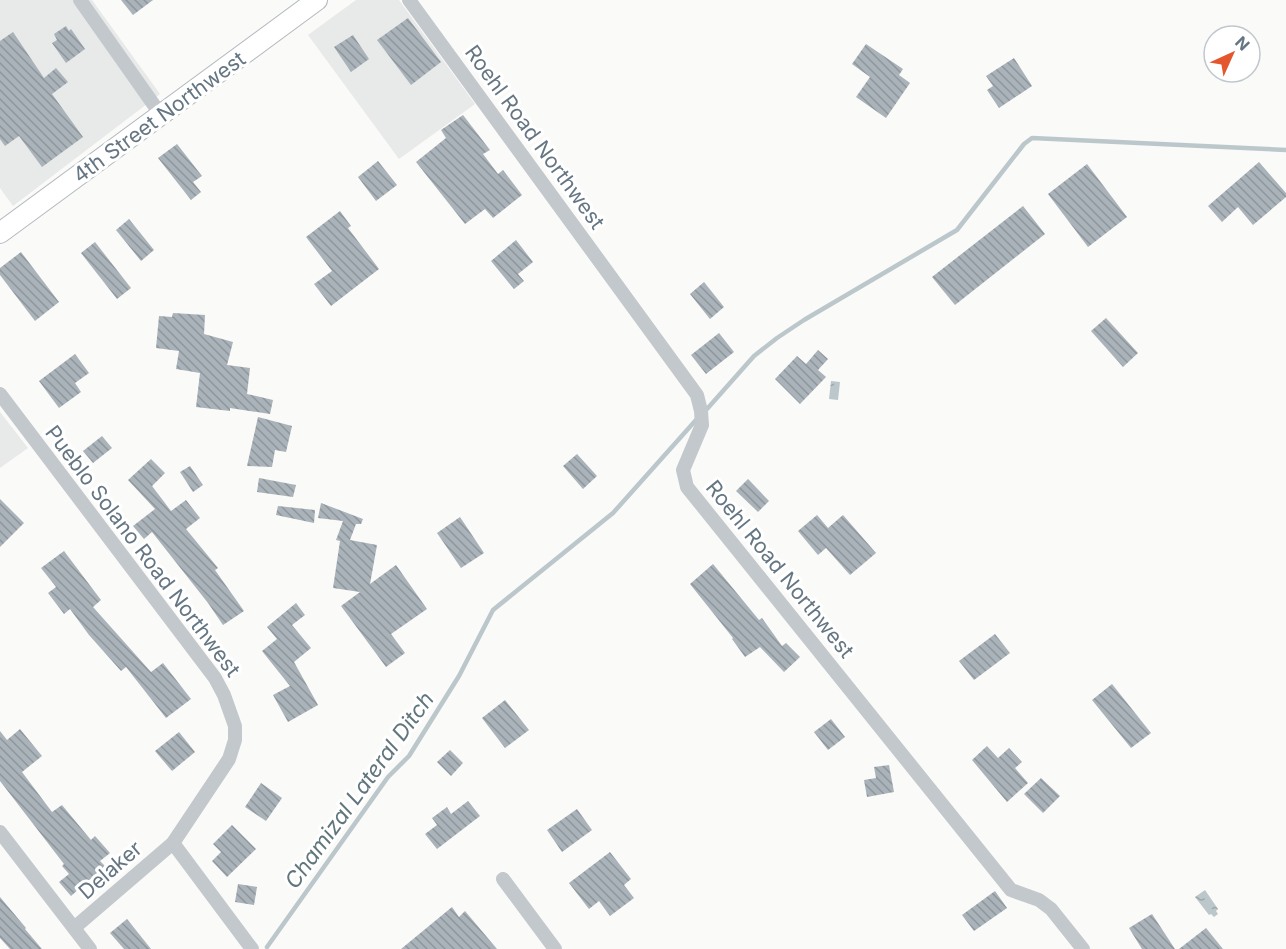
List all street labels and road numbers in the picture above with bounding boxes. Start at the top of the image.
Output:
street label: Roehl Road Northwest [460,40,610,234]
street label: 4th Street Northwest [68,46,250,188]
street label: Pueblo Solano Road Northwest [40,421,246,682]
street label: Roehl Road Northwest [701,475,859,663]
street label: Delaker [73,836,147,904]

